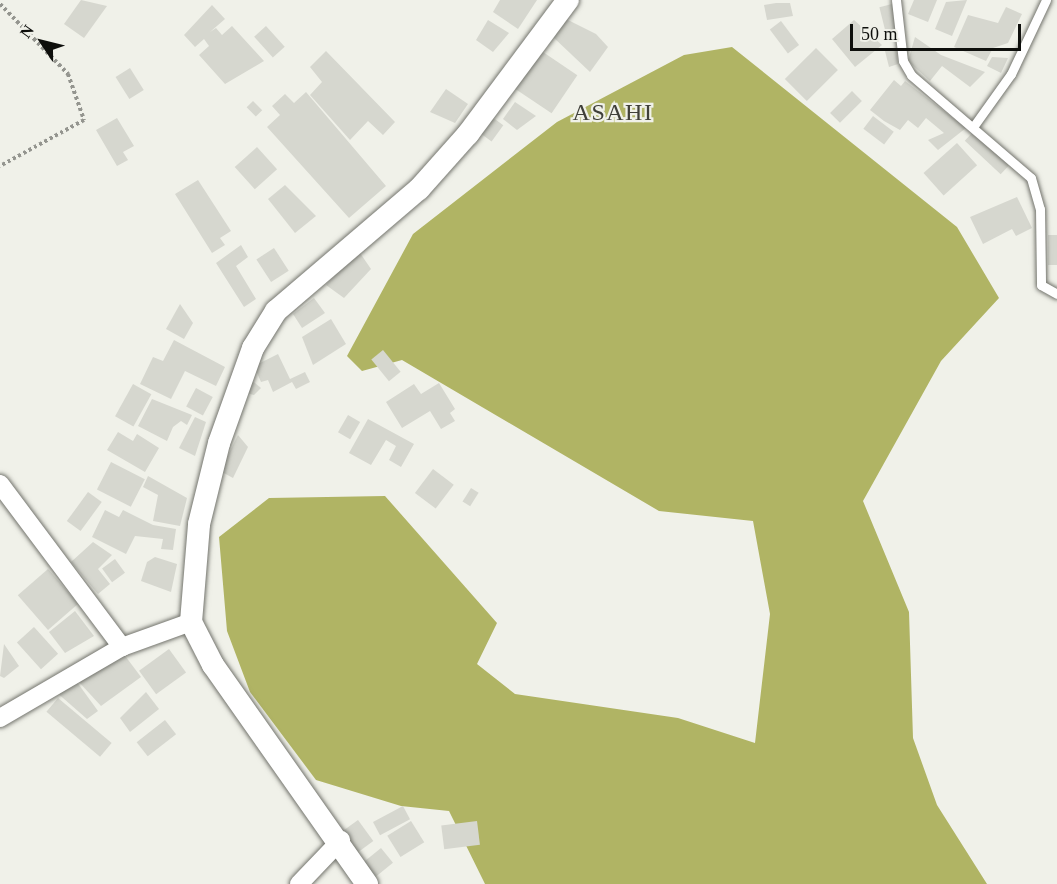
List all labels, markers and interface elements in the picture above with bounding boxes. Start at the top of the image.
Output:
north arrow [12,12,72,72]
scale bar [853,12,1024,50]
text: N [17,22,37,41]
text: 50 m [861,24,898,44]
district label: ASAHI [575,99,651,127]

